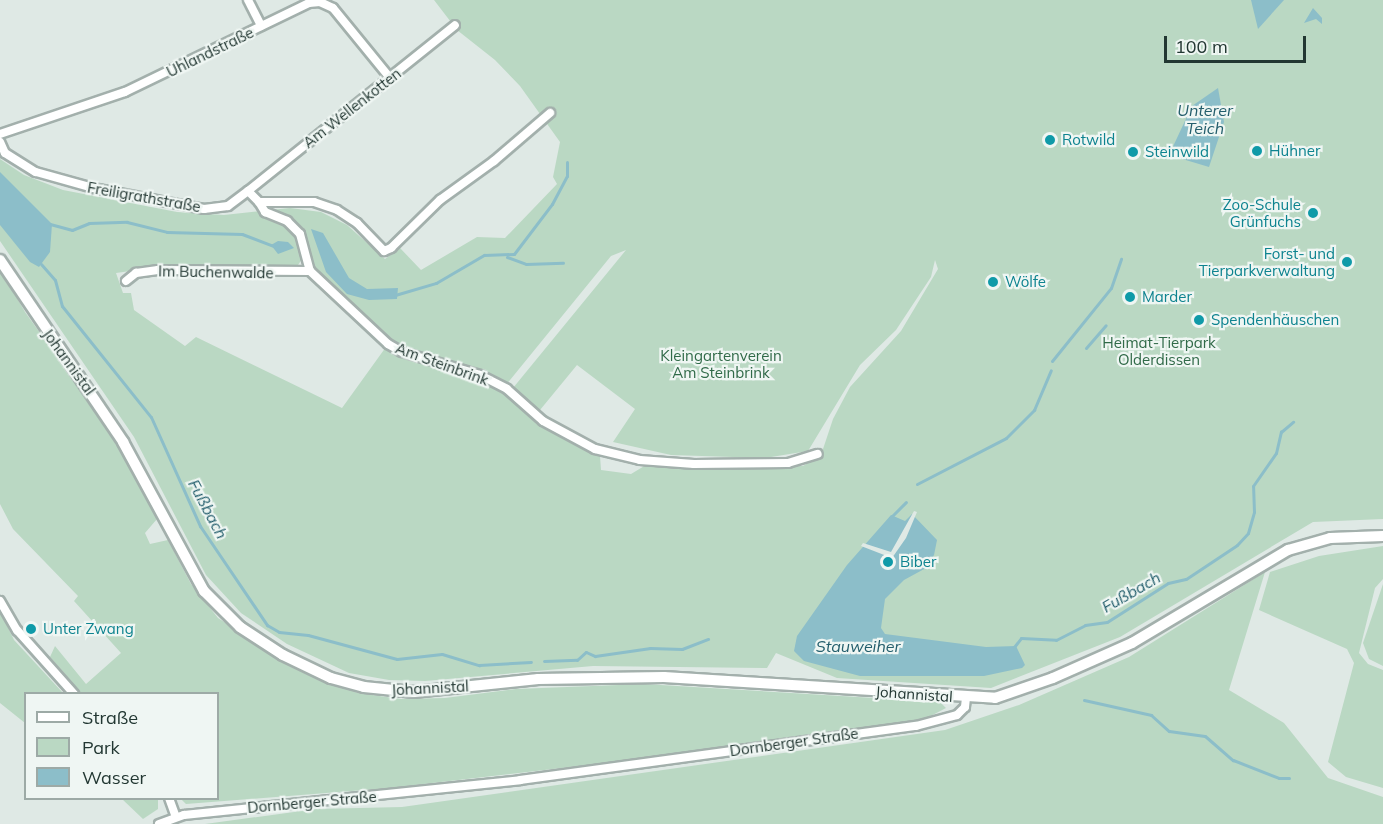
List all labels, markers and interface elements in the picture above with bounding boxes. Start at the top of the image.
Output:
street label: Uhlandstraße [163,23,257,81]
scale bar [1167,24,1310,62]
text: 100 m [1175,35,1228,58]
street label: Am Wellenkotten [299,64,405,152]
water label: Unterer Teich [1177,100,1233,138]
place label: Rotwild [1062,131,1115,149]
marker: Rotwild [1043,133,1057,147]
place label: Hühner [1269,142,1320,160]
place label: Steinwild [1145,143,1209,161]
marker: Hühner [1250,144,1264,158]
marker: Steinwild [1126,145,1140,159]
street label: Freiligrathstraße [86,178,202,216]
place label: Zoo-Schule Grünfuchs [1223,195,1301,230]
marker: Zoo-Schule Grünfuchs [1306,206,1320,220]
place label: Forst- und Tierparkverwaltung [1199,244,1335,279]
marker: Forst- und Tierparkverwaltung [1340,255,1354,269]
street label: Im Buchenwalde [158,262,274,282]
place label: Wölfe [1005,273,1046,291]
marker: Wölfe [986,275,1000,289]
place label: Marder [1142,288,1192,306]
marker: Marder [1123,290,1137,304]
place label: Spendenhäuschen [1211,311,1339,329]
marker: Spendenhäuschen [1192,313,1206,327]
street label: Johannistal [39,325,99,399]
park label: Heimat-Tierpark Olderdissen [1102,333,1216,368]
street label: Am Steinbrink [393,339,491,389]
park label: Kleingartenverein Am Steinbrink [660,346,782,381]
water label: Fußbach [184,476,232,542]
place label: Biber [900,553,936,571]
marker: Biber [881,555,895,569]
water label: Fußbach [1098,568,1164,616]
place label: Unter Zwang [43,620,134,638]
marker: Unter Zwang [24,622,38,636]
water label: Stauweiher [816,636,900,656]
street label: Johannistal [391,677,469,699]
street label: Johannistal [875,682,953,706]
legend [24,692,219,800]
text: Straße [82,706,138,729]
street label: Dornberger Straße [729,724,859,760]
text: Park [82,736,120,759]
text: Wasser [82,766,146,789]
street label: Dornberger Straße [247,787,377,817]

